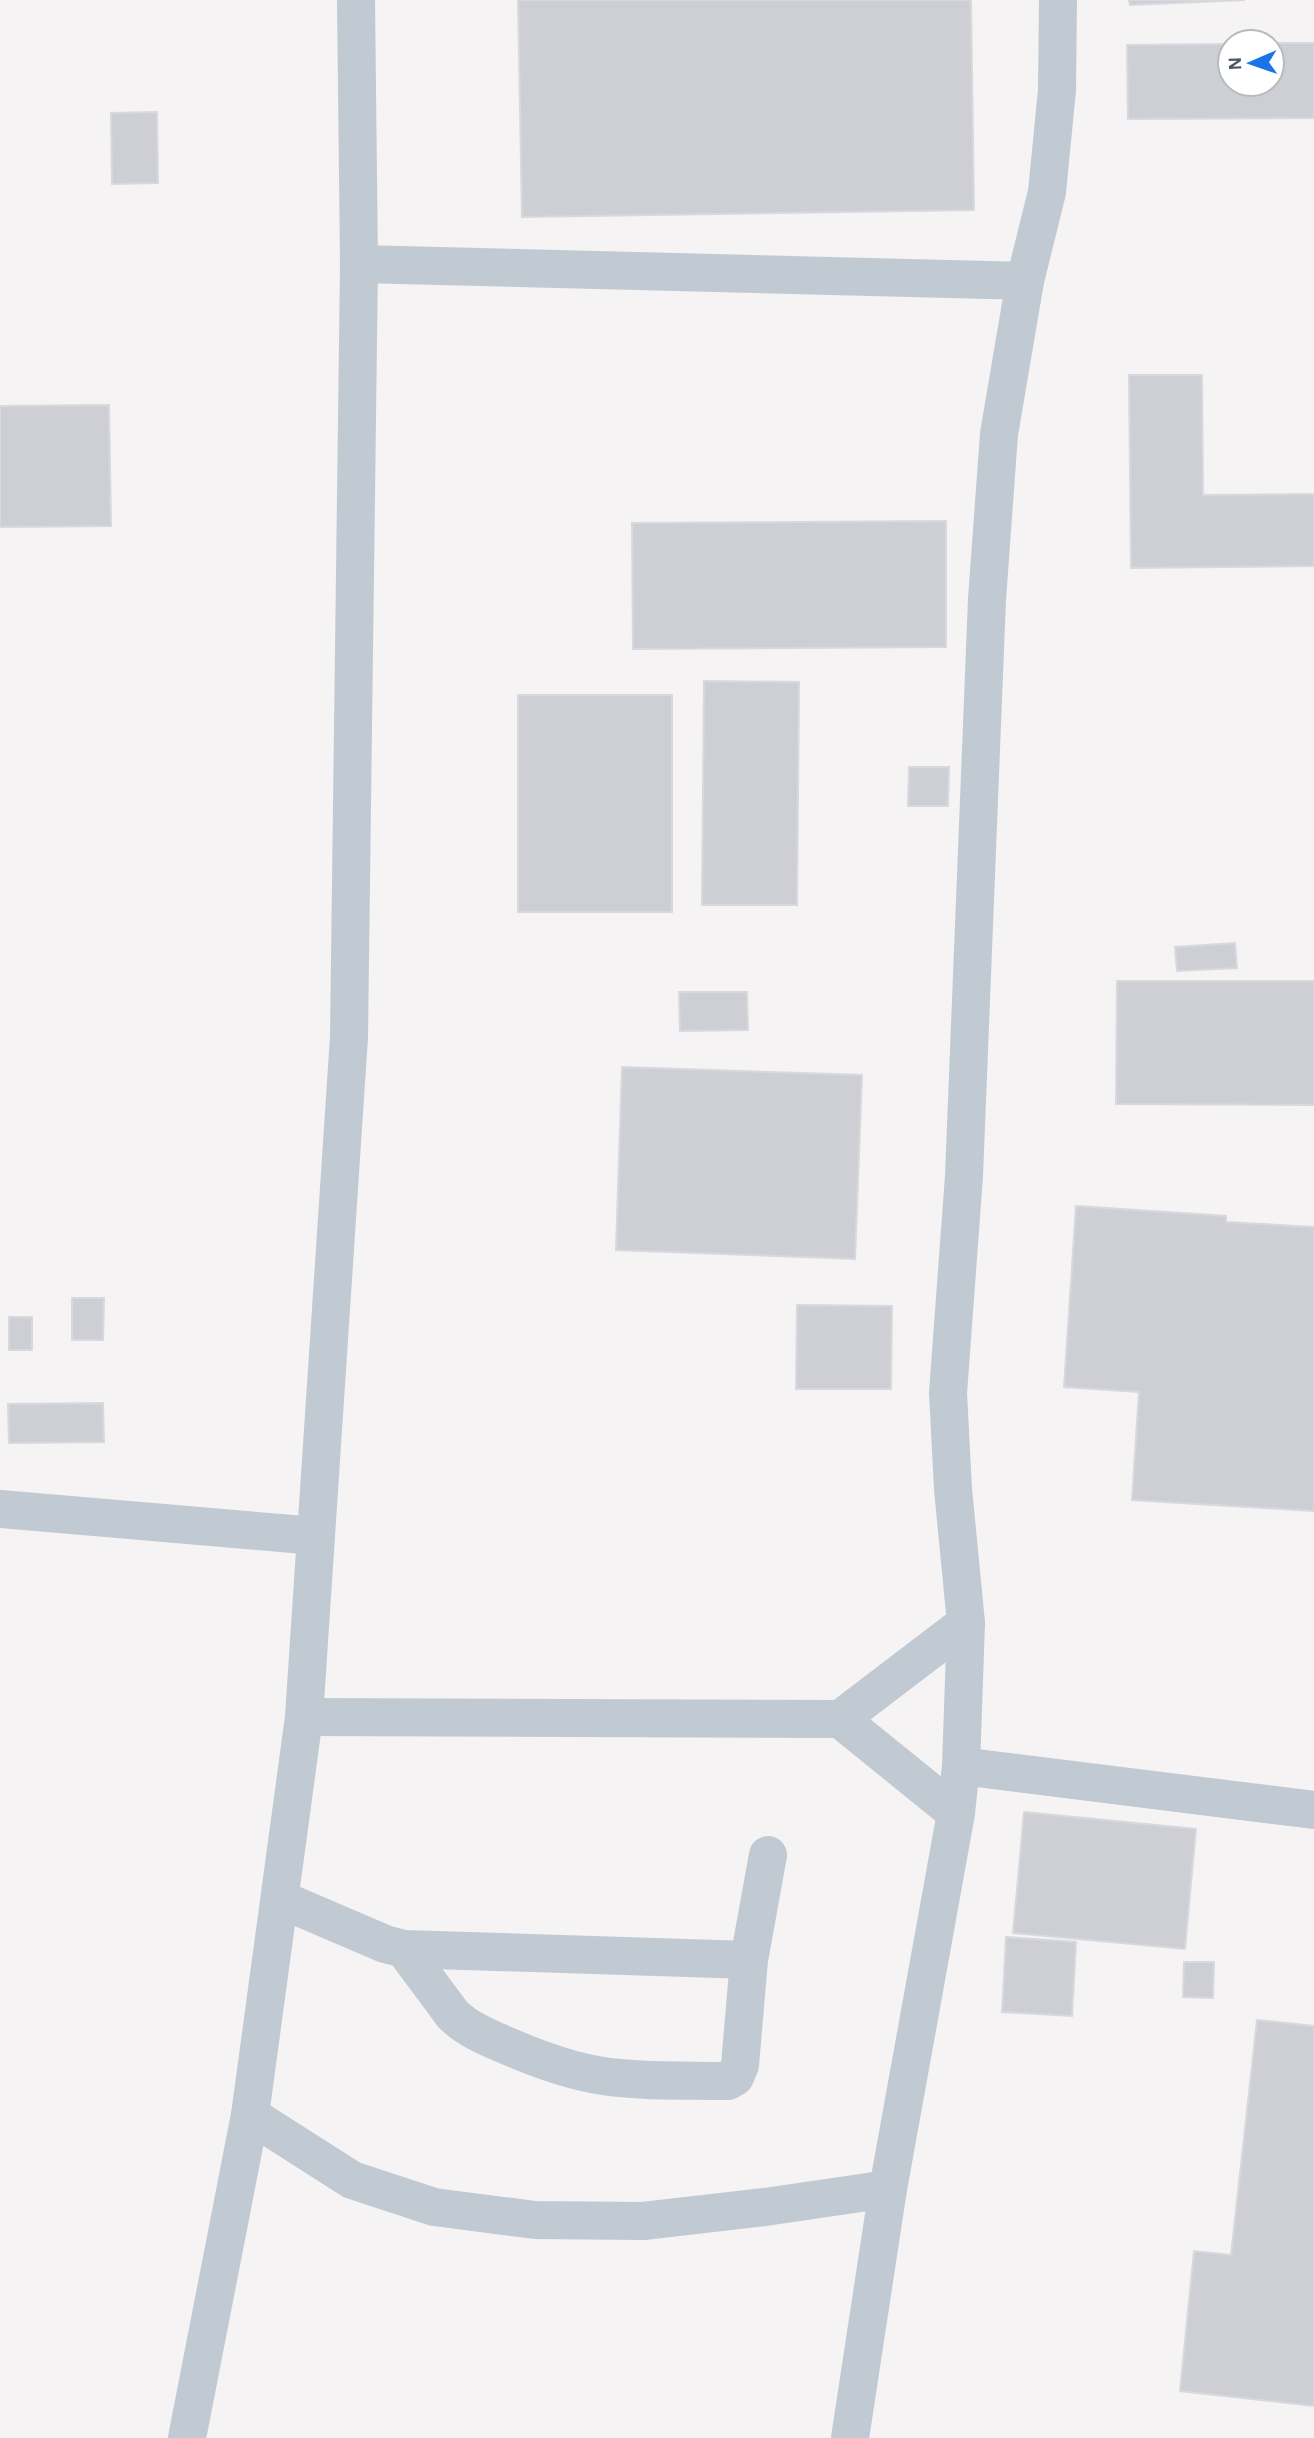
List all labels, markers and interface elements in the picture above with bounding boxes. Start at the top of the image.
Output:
north arrow [1216,28,1286,98]
text: N [1226,57,1245,70]

